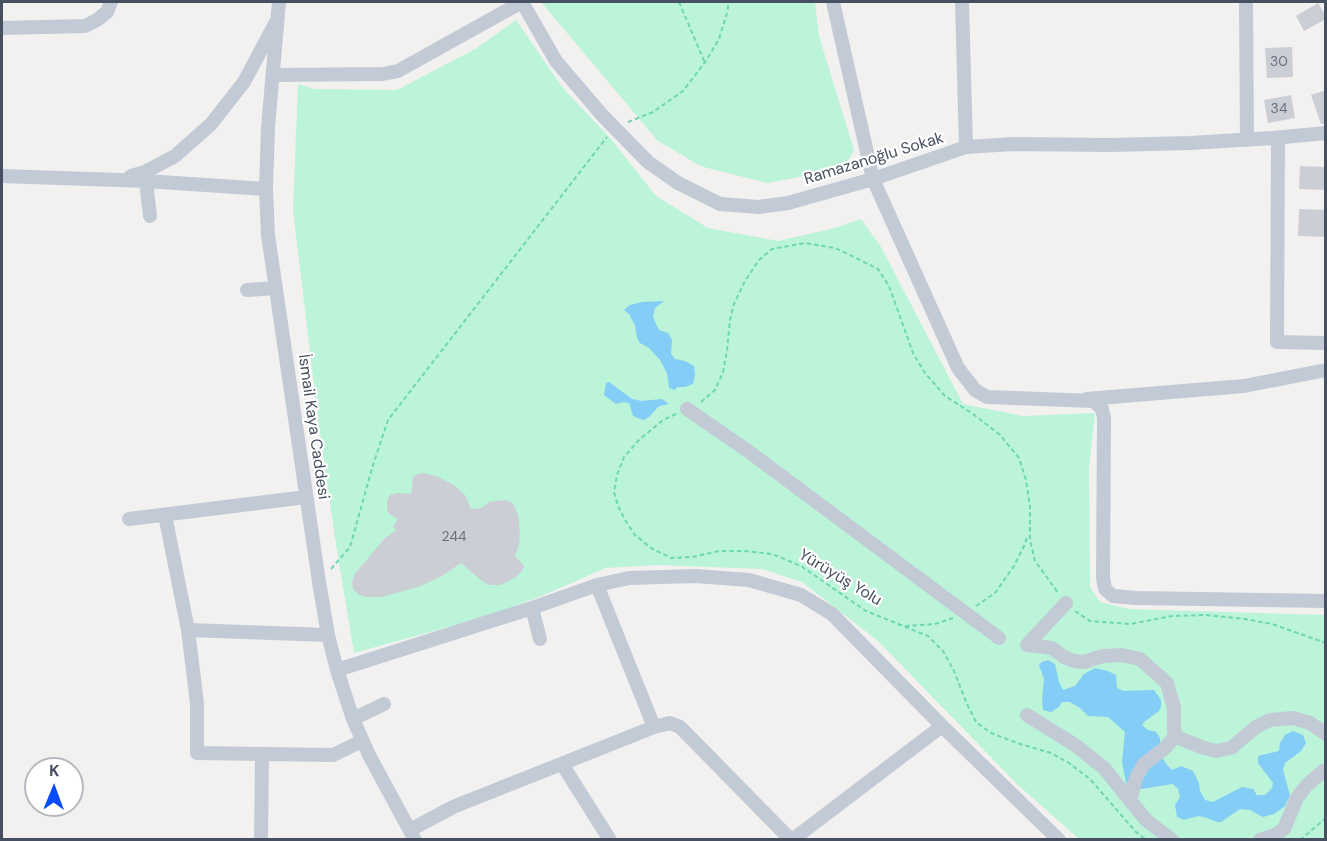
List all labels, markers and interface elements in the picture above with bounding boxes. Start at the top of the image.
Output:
house number: 30 [1270,54,1288,70]
house number: 34 [1271,101,1287,117]
street label: Ramazanoğlu Sokak [802,129,946,189]
street label: İsmail Kaya Caddesi [293,353,333,501]
house number: 244 [442,529,466,545]
street label: Yürüyüş Yolu [795,546,885,610]
north arrow [24,757,84,817]
text: K [49,760,60,781]

